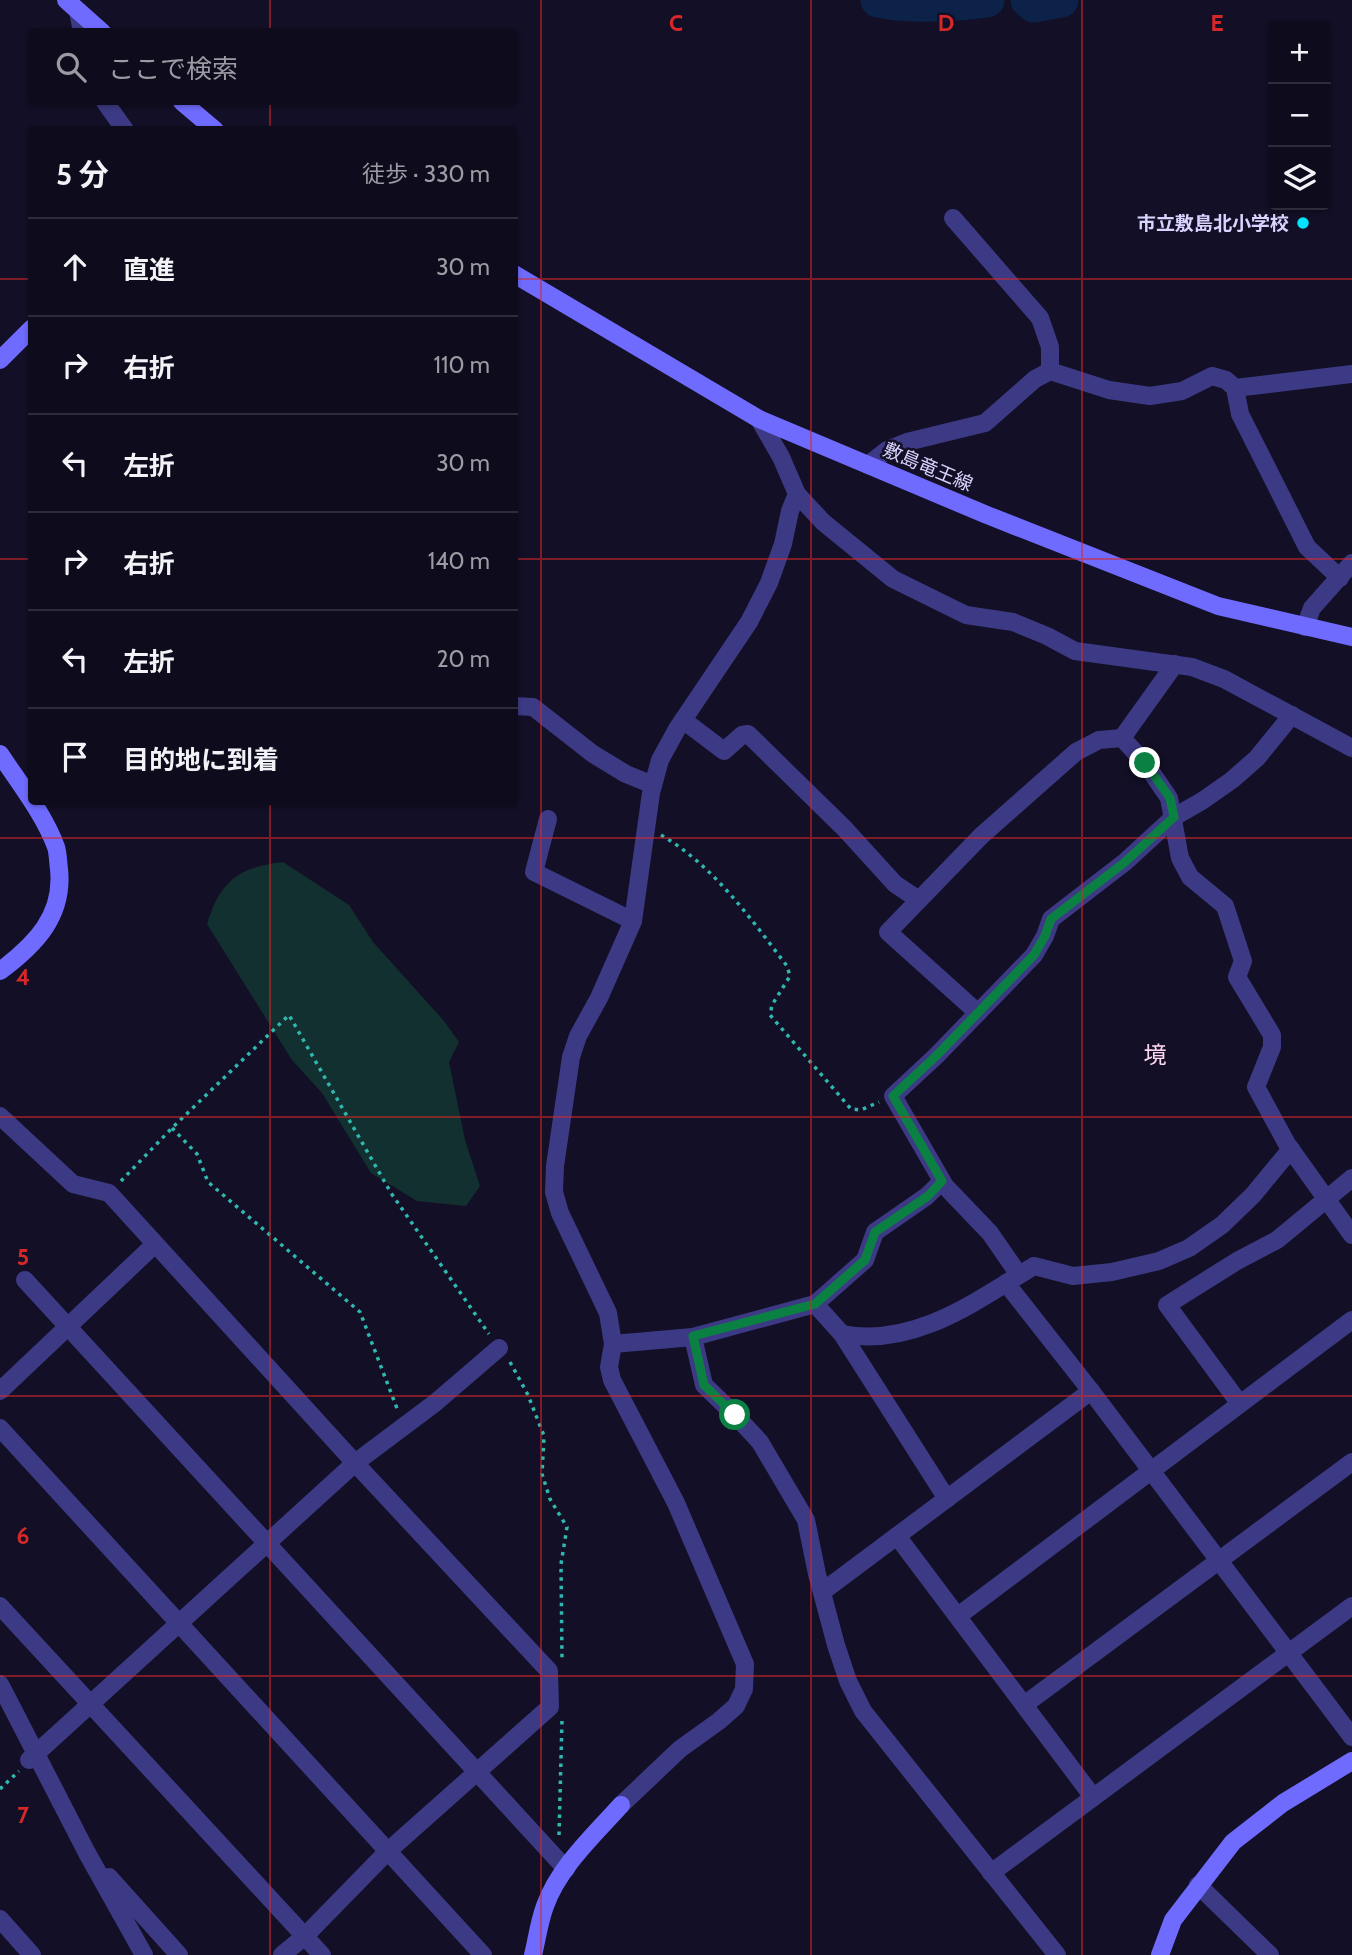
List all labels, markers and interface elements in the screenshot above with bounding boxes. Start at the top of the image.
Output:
text: C [669,9,683,37]
text: D [938,9,954,37]
text: E [1210,9,1224,37]
map controls [1268,21,1331,210]
button: + [1268,21,1331,84]
search box [28,28,518,105]
icon: search [52,48,90,86]
text: ここで検索 [108,53,238,85]
button: − [1268,84,1331,147]
button: layers [1268,147,1331,210]
text: 5 分 [56,156,109,193]
text: 徒歩 · 330 m [362,160,490,188]
place label: 市立敷島北小学校 [1137,212,1289,235]
marker: 市立敷島北小学校 [1295,215,1311,231]
icon: ahead [56,248,94,286]
text: 30 m [436,253,490,281]
text: 直進 [123,254,175,286]
icon: right [56,346,94,384]
text: 110 m [434,351,490,379]
text: 右折 [123,352,175,384]
street label: 敷島竜王線 [880,438,976,496]
icon: left [56,444,94,482]
text: 30 m [436,449,490,477]
text: 左折 [123,450,175,482]
icon: right [56,542,94,580]
text: 140 m [428,547,490,575]
text: 右折 [123,548,175,580]
icon: left [56,640,94,678]
text: 20 m [437,645,490,673]
text: 左折 [123,646,175,678]
icon: arrive [56,738,94,776]
text: 目的地に到着 [123,744,279,776]
route end [1129,747,1160,778]
text: 4 [16,963,30,991]
district label: 境 [1144,1041,1167,1069]
text: 5 [17,1243,29,1271]
route start [719,1399,750,1430]
text: 6 [17,1522,29,1550]
text: 7 [17,1801,29,1829]

